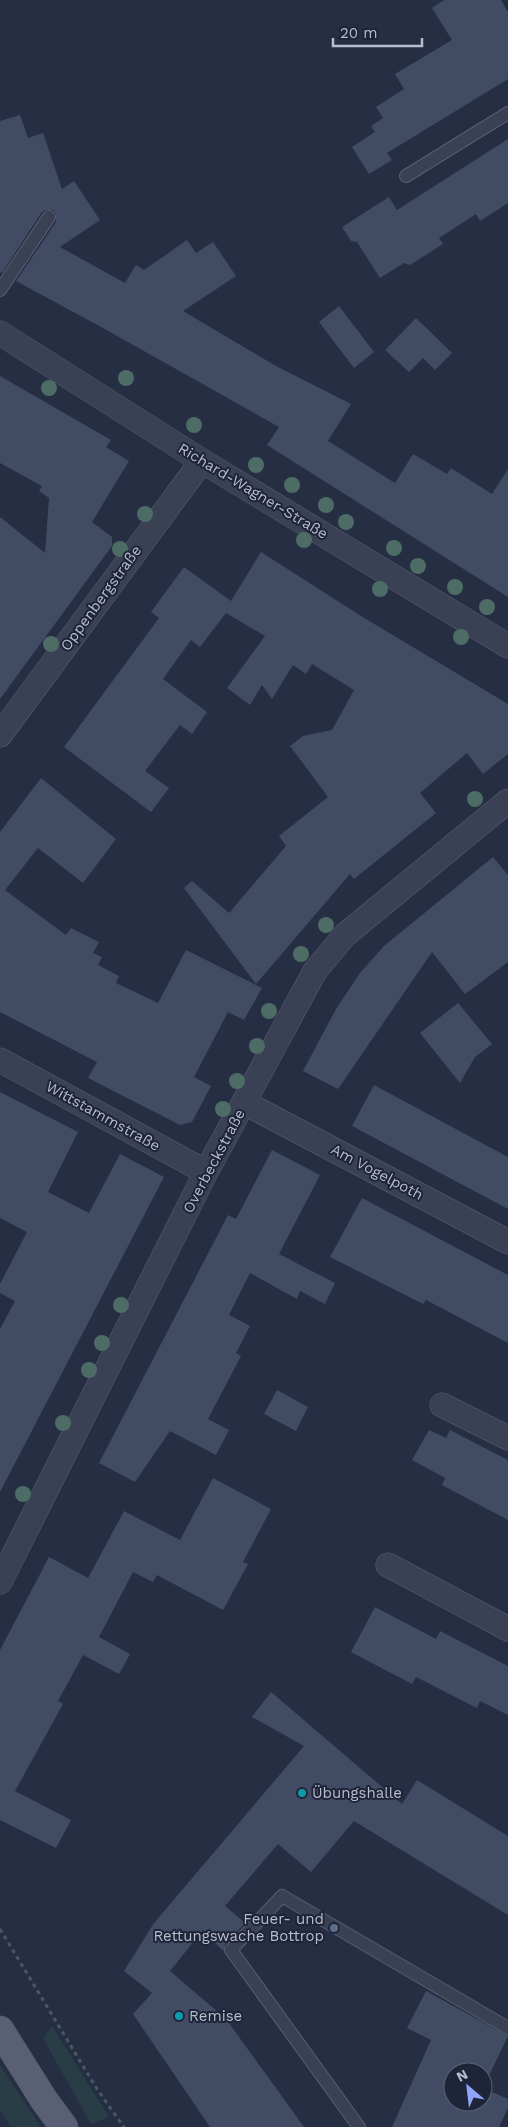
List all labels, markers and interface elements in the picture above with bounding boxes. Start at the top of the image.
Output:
scale bar [333,15,422,47]
text: 20 m [340,24,378,42]
street label: Richard-Wagner-Straße [175,439,331,543]
street label: Oppenbergstraße [57,542,145,654]
street label: Wittstammstraße [43,1077,163,1155]
street label: Overbeckstraße [179,1106,249,1216]
street label: Am Vogelpoth [328,1140,426,1204]
place label: Übungshalle [312,1784,402,1802]
marker: Übungshalle [296,1787,308,1799]
place label: Feuer- und Rettungswache Bottrop [153,1910,324,1945]
marker: Feuer- und Rettungswache Bottrop [328,1922,340,1934]
place label: Remise [189,2007,242,2025]
marker: Remise [173,2010,185,2022]
north arrow [443,2062,493,2112]
text: N [454,2066,470,2085]

